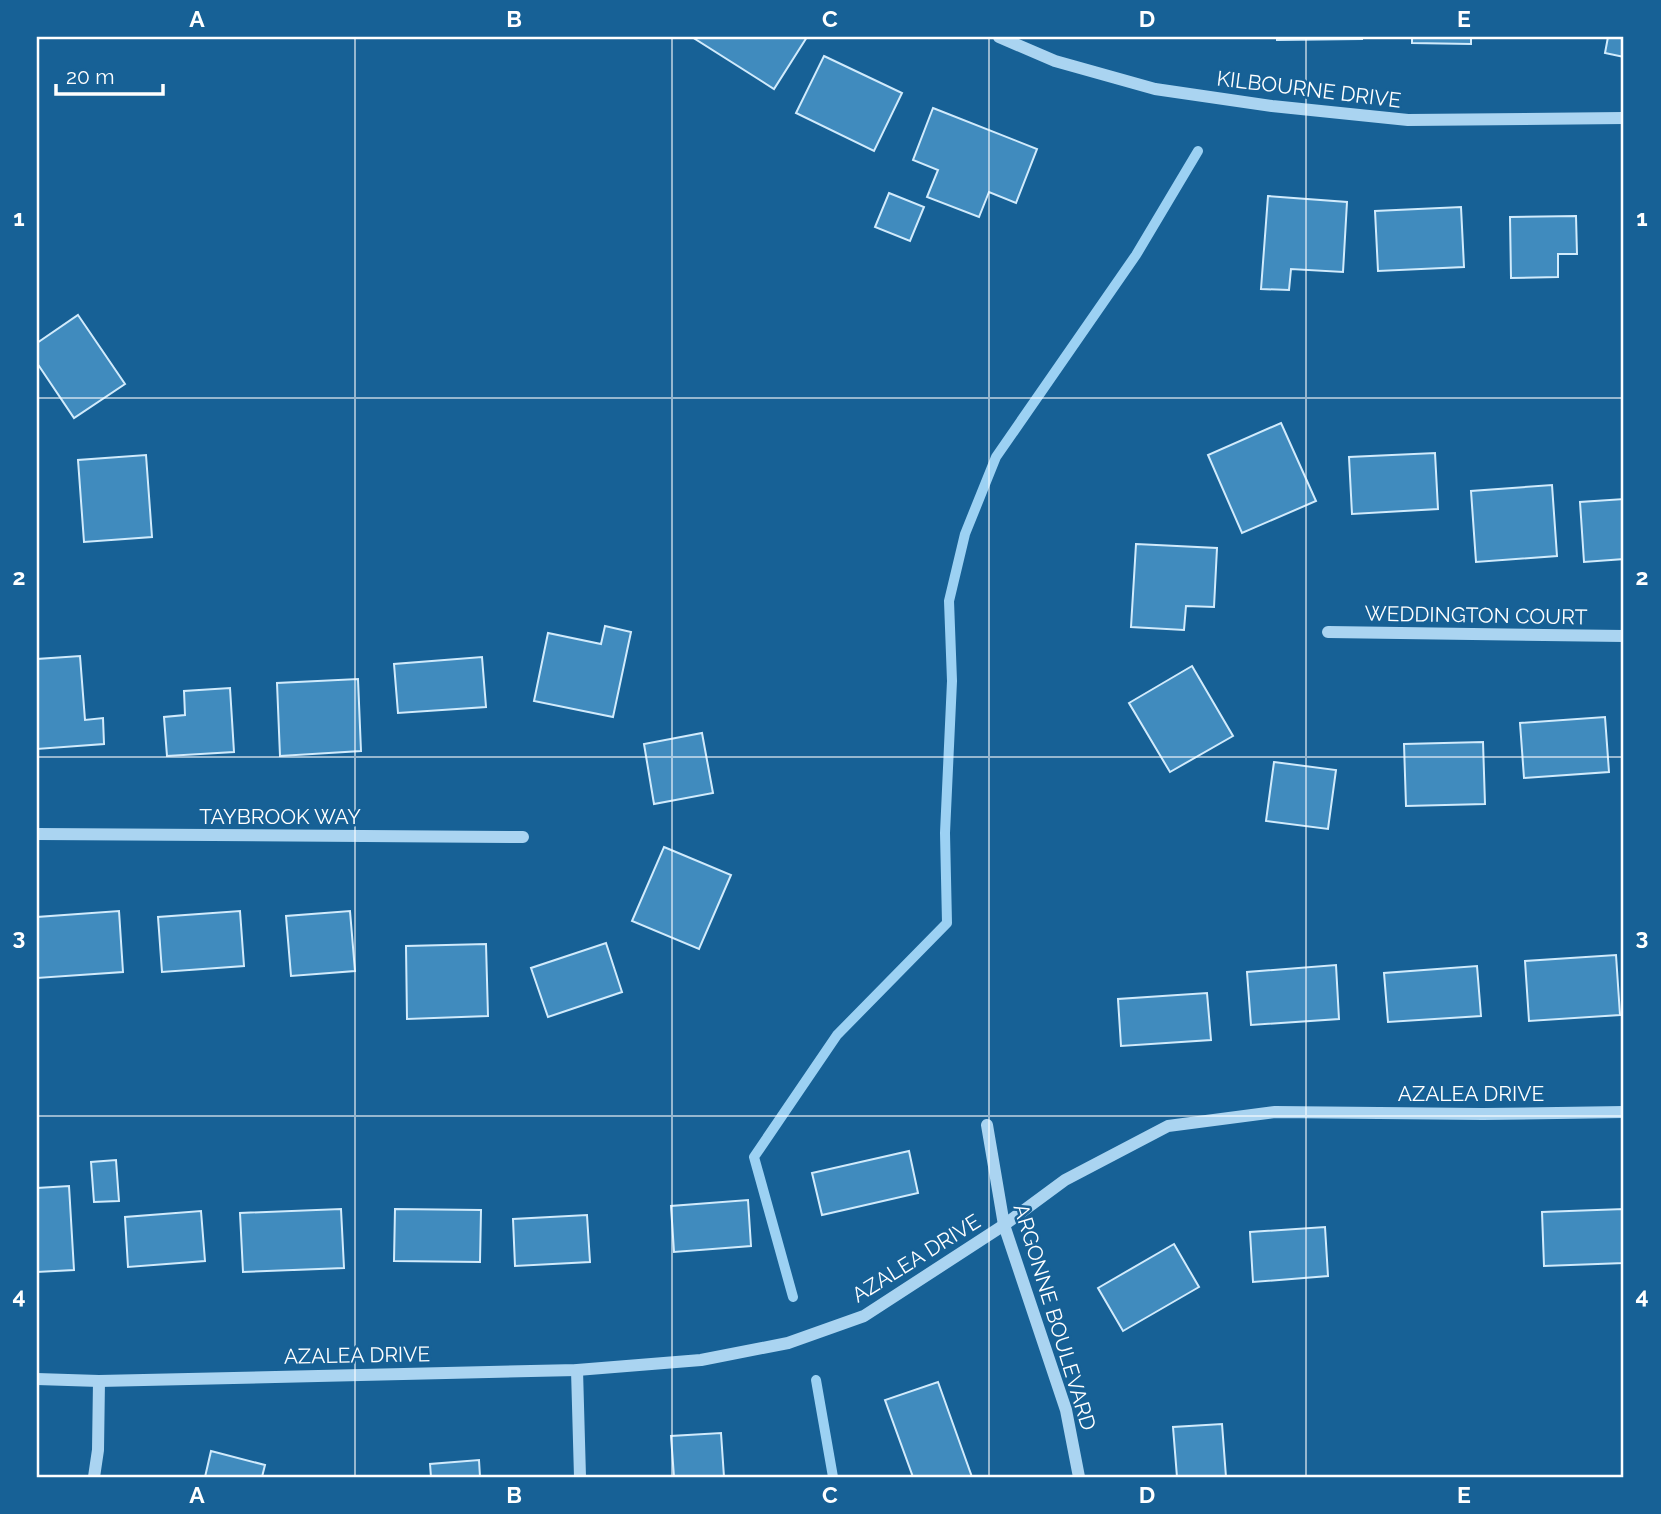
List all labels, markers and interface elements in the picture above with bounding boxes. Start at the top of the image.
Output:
text: A [189,5,205,32]
text: B [506,5,522,32]
text: C [822,5,838,32]
text: D [1139,5,1155,32]
text: E [1457,5,1471,32]
scale bar [56,52,163,96]
text: 20 m [66,64,114,89]
street label: KILBOURNE DRIVE [1215,65,1403,113]
text: 1 [13,204,25,231]
text: 1 [1636,204,1648,231]
text: 2 [13,563,25,590]
text: 2 [1636,563,1648,590]
street label: WEDDINGTON COURT [1364,601,1588,629]
street label: TAYBROOK WAY [199,804,361,829]
text: 3 [13,923,25,950]
text: 3 [1636,923,1648,950]
street label: AZALEA DRIVE [1398,1081,1544,1106]
street label: ARGONNE BOULEVARD [1009,1201,1101,1433]
street label: AZALEA DRIVE [847,1209,985,1307]
text: 4 [12,1282,26,1309]
text: 4 [1635,1282,1649,1309]
street label: AZALEA DRIVE [284,1341,430,1369]
text: A [189,1481,205,1508]
text: B [506,1481,522,1508]
text: C [822,1481,838,1508]
text: D [1139,1481,1155,1508]
text: E [1457,1481,1471,1508]

